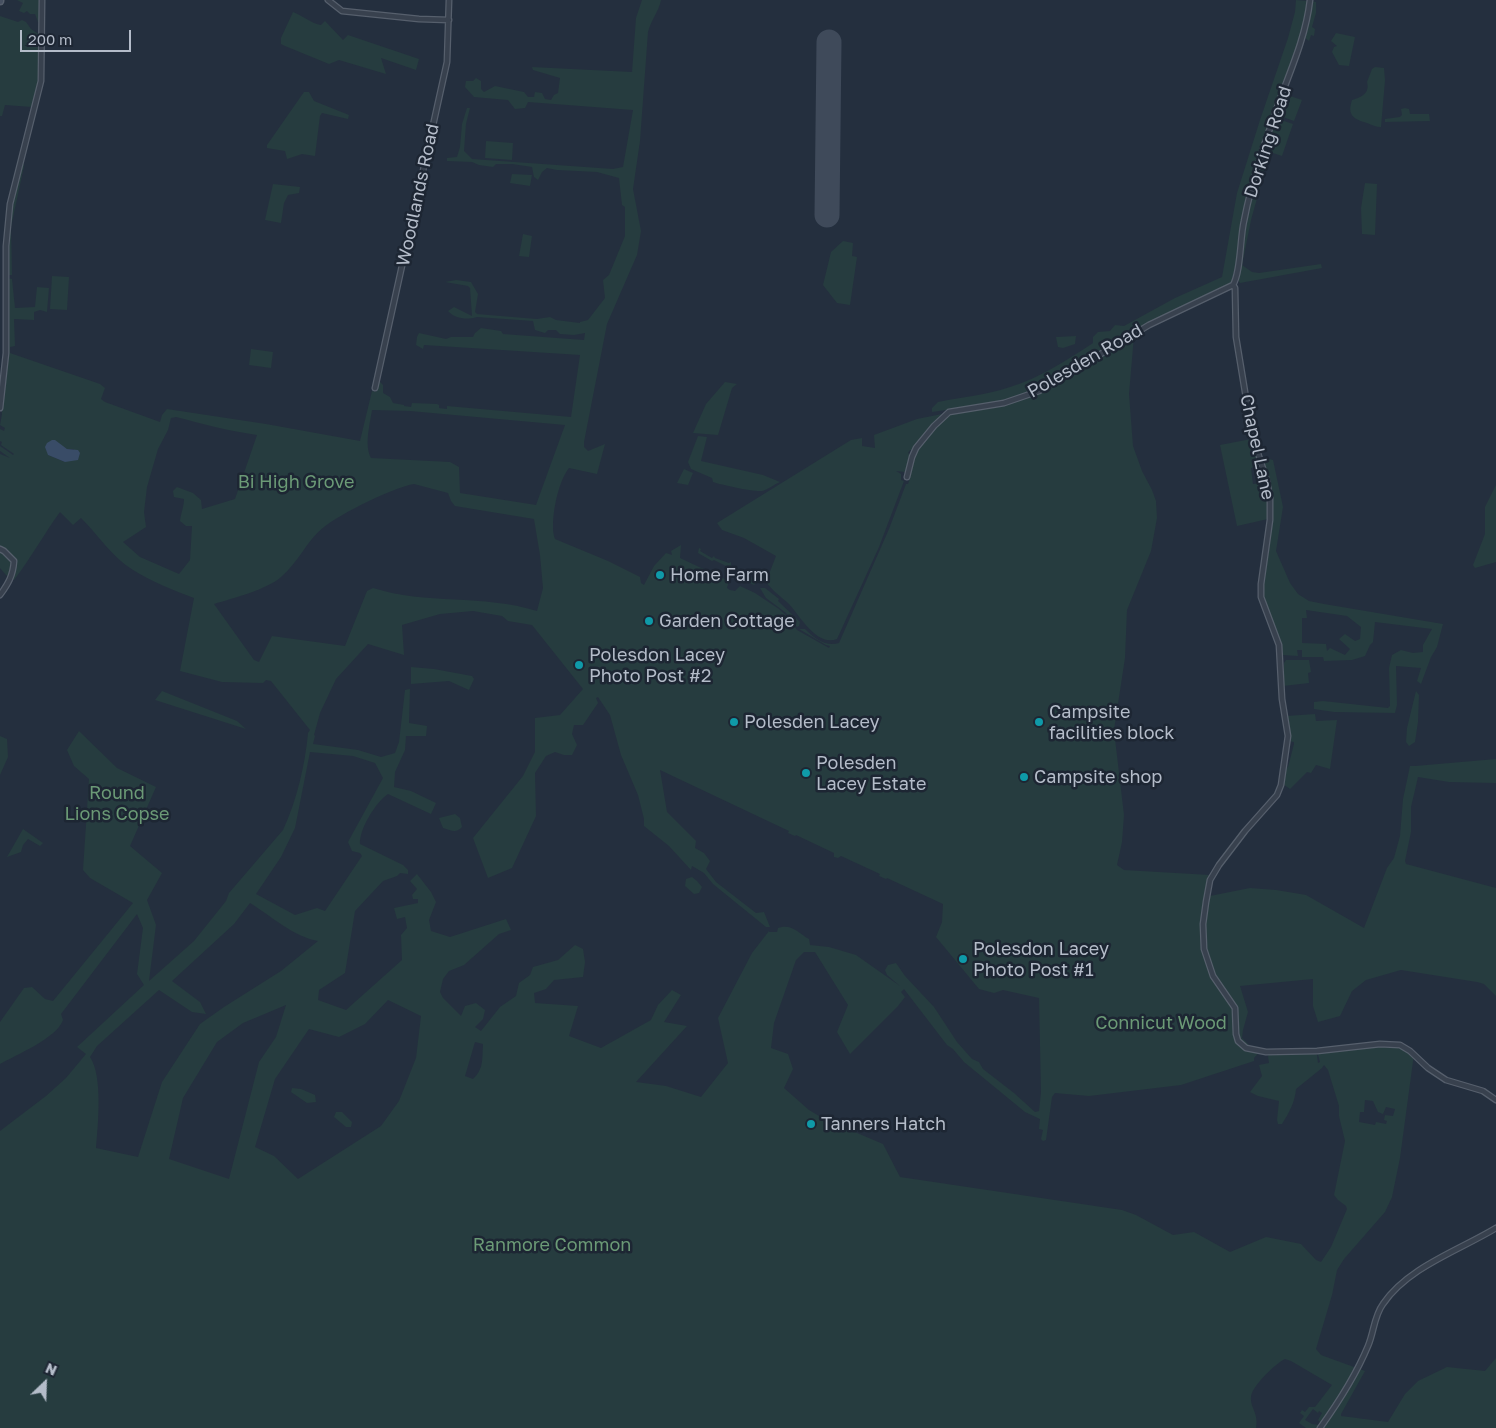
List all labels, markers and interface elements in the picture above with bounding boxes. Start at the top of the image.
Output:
scale bar [22,20,134,52]
text: 200 m [28,30,72,48]
street label: Dorking Road [1240,83,1296,201]
street label: Woodlands Road [392,122,444,268]
street label: Polesden Road [1024,319,1146,403]
street label: Chapel Lane [1235,392,1279,502]
park label: Bi High Grove [238,471,354,493]
place label: Home Farm [670,564,769,586]
marker: Home Farm [654,569,666,581]
place label: Garden Cottage [659,610,795,632]
marker: Garden Cottage [643,615,655,627]
place label: Polesdon Lacey Photo Post #2 [589,644,725,686]
marker: Polesdon Lacey Photo Post #2 [573,659,585,671]
place label: Campsite facilities block [1049,701,1175,744]
place label: Polesden Lacey [744,711,880,733]
marker: Polesden Lacey [728,716,740,728]
marker: Campsite facilities block [1033,716,1045,728]
place label: Polesden Lacey Estate [816,752,926,794]
place label: Campsite shop [1034,766,1162,788]
marker: Polesden Lacey Estate [800,767,812,779]
marker: Campsite shop [1018,771,1030,783]
park label: Round Lions Copse [64,782,170,824]
place label: Polesdon Lacey Photo Post #1 [973,938,1109,981]
marker: Polesdon Lacey Photo Post #1 [957,953,969,965]
park label: Connicut Wood [1095,1012,1227,1034]
place label: Tanners Hatch [821,1113,946,1135]
marker: Tanners Hatch [805,1118,817,1130]
park label: Ranmore Common [473,1234,631,1256]
north arrow [20,1358,70,1408]
text: N [43,1359,60,1379]

